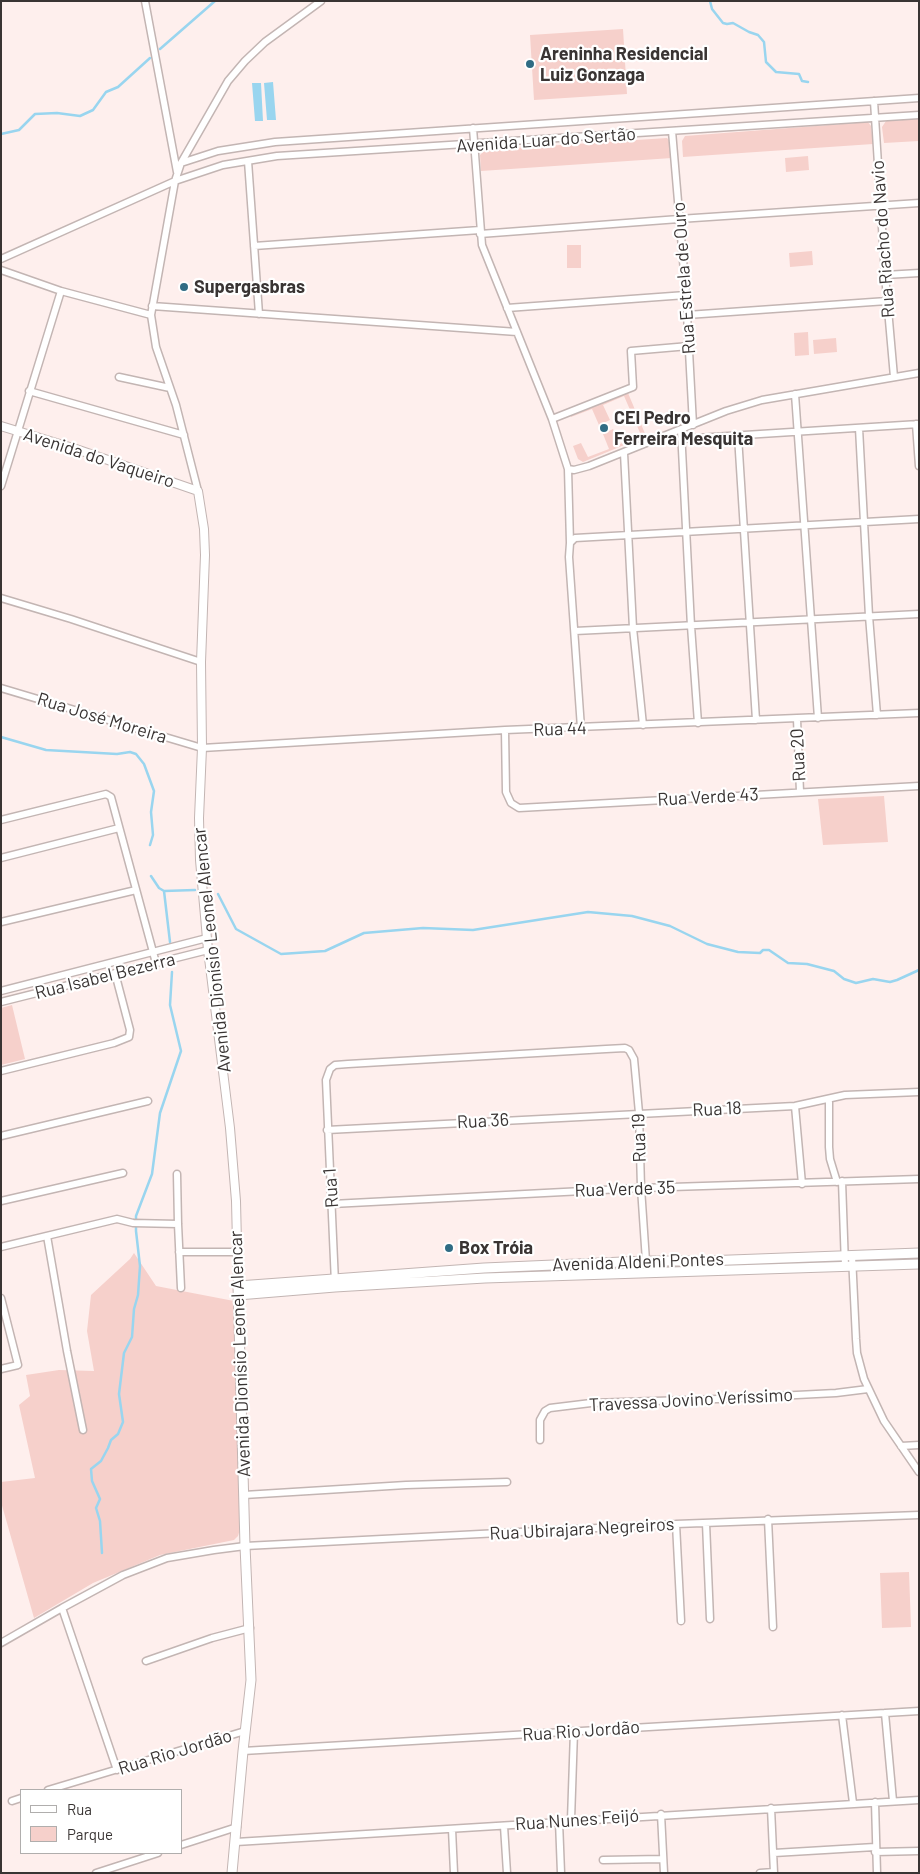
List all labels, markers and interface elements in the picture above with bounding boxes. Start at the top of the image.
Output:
place label: Areninha Residencial Luiz Gonzaga [540,43,708,86]
marker: Areninha Residencial Luiz Gonzaga [524,58,536,70]
street label: Avenida Luar do Sertão [455,123,637,157]
street label: Rua Riacho do Navio [867,159,899,319]
street label: Rua Estrela de Ouro [668,201,700,355]
place label: Supergasbras [194,276,305,298]
marker: Supergasbras [178,281,190,293]
place label: CEI Pedro Ferreira Mesquita [614,407,753,449]
marker: CEI Pedro Ferreira Mesquita [598,422,610,434]
street label: Avenida do Vaqueiro [21,423,177,493]
street label: Rua José Moreira [35,688,169,748]
street label: Rua 44 [533,717,587,741]
street label: Rua 20 [786,728,810,782]
street label: Rua Verde 43 [657,784,759,810]
street label: Avenida Dionísio Leonel Alencar [188,826,236,1074]
street label: Rua Isabel Bezerra [33,948,177,1004]
street label: Rua 18 [692,1097,742,1121]
street label: Rua 36 [456,1109,510,1133]
street label: Rua 19 [627,1113,651,1163]
street label: Rua 1 [319,1167,343,1209]
street label: Rua Verde 35 [574,1176,676,1202]
street label: Avenida Dionísio Leonel Alencar [225,1230,255,1478]
place label: Box Tróia [459,1237,533,1259]
marker: Box Tróia [443,1242,455,1254]
street label: Avenida Aldeni Pontes [552,1248,724,1276]
street label: Travessa Jovino Veríssimo [588,1384,794,1416]
street label: Rua Ubirajara Negreiros [489,1513,675,1545]
street label: Rua Rio Jordão [521,1716,641,1746]
street label: Rua Rio Jordão [116,1724,234,1780]
legend [20,1789,182,1854]
text: Rua [67,1800,92,1818]
street label: Rua Nunes Feijó [514,1805,640,1835]
text: Parque [67,1825,113,1843]

